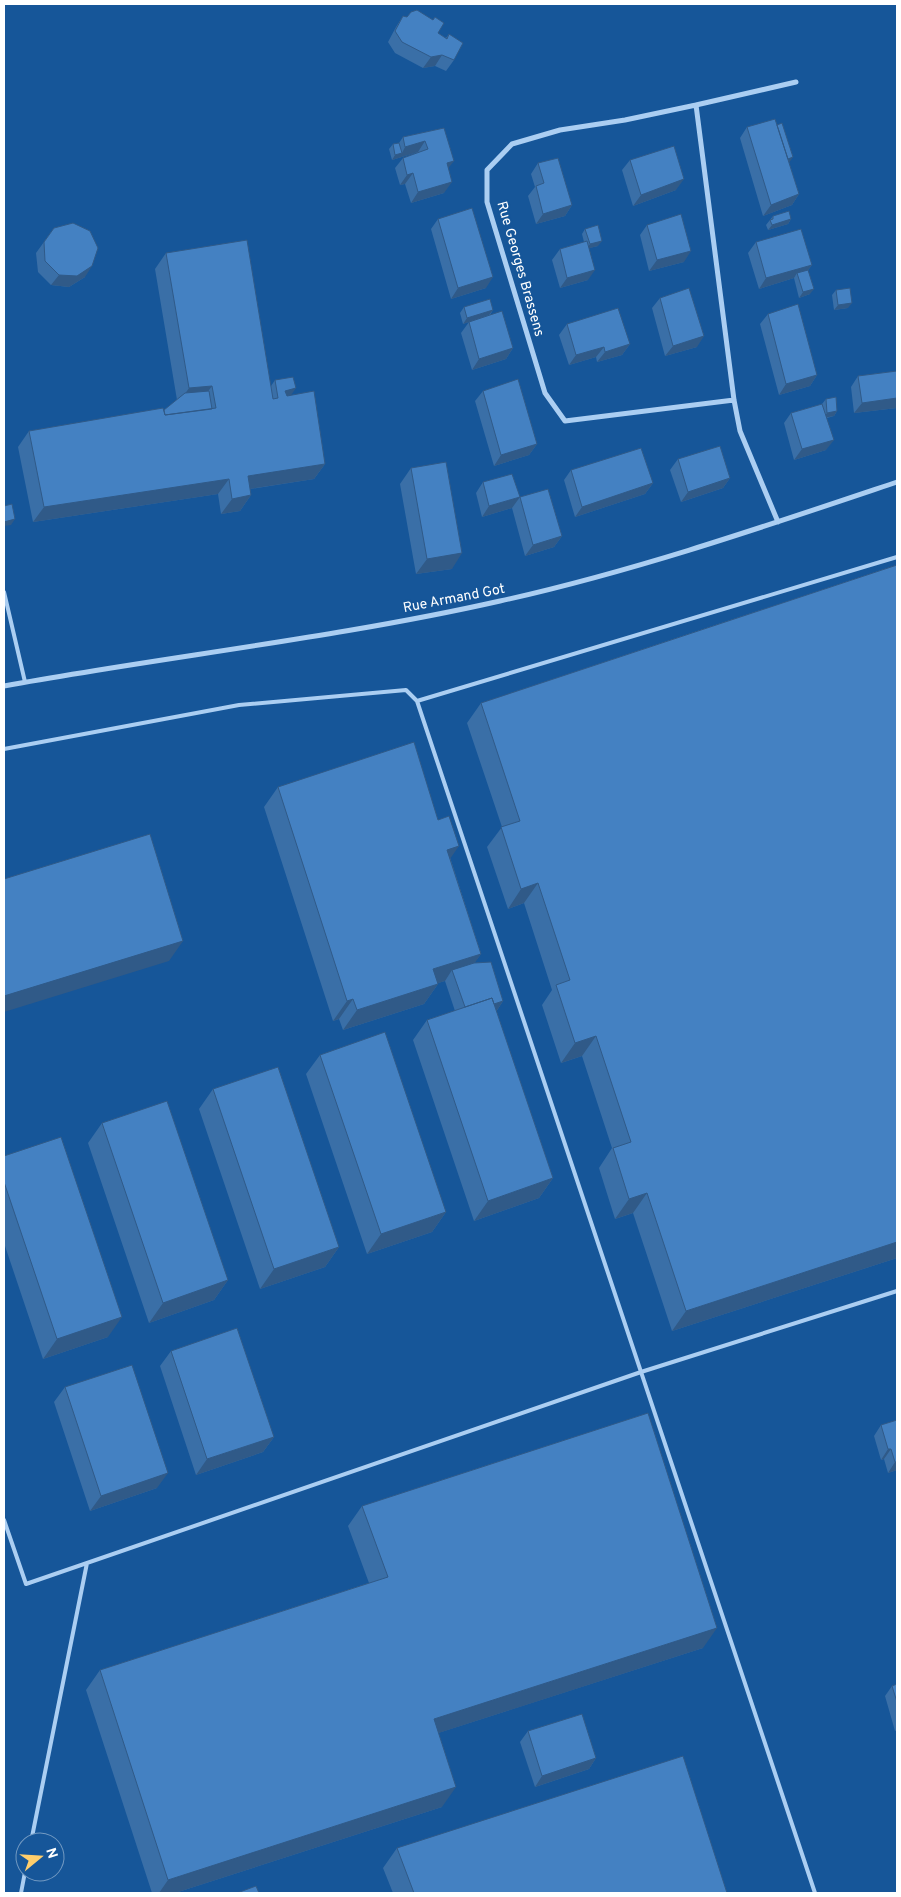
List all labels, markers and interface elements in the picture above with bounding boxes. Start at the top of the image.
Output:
street label: Rue Georges Brassens [493,199,547,339]
street label: Rue Armand Got [402,581,506,617]
north arrow [15,1832,65,1882]
text: N [41,1846,61,1861]

